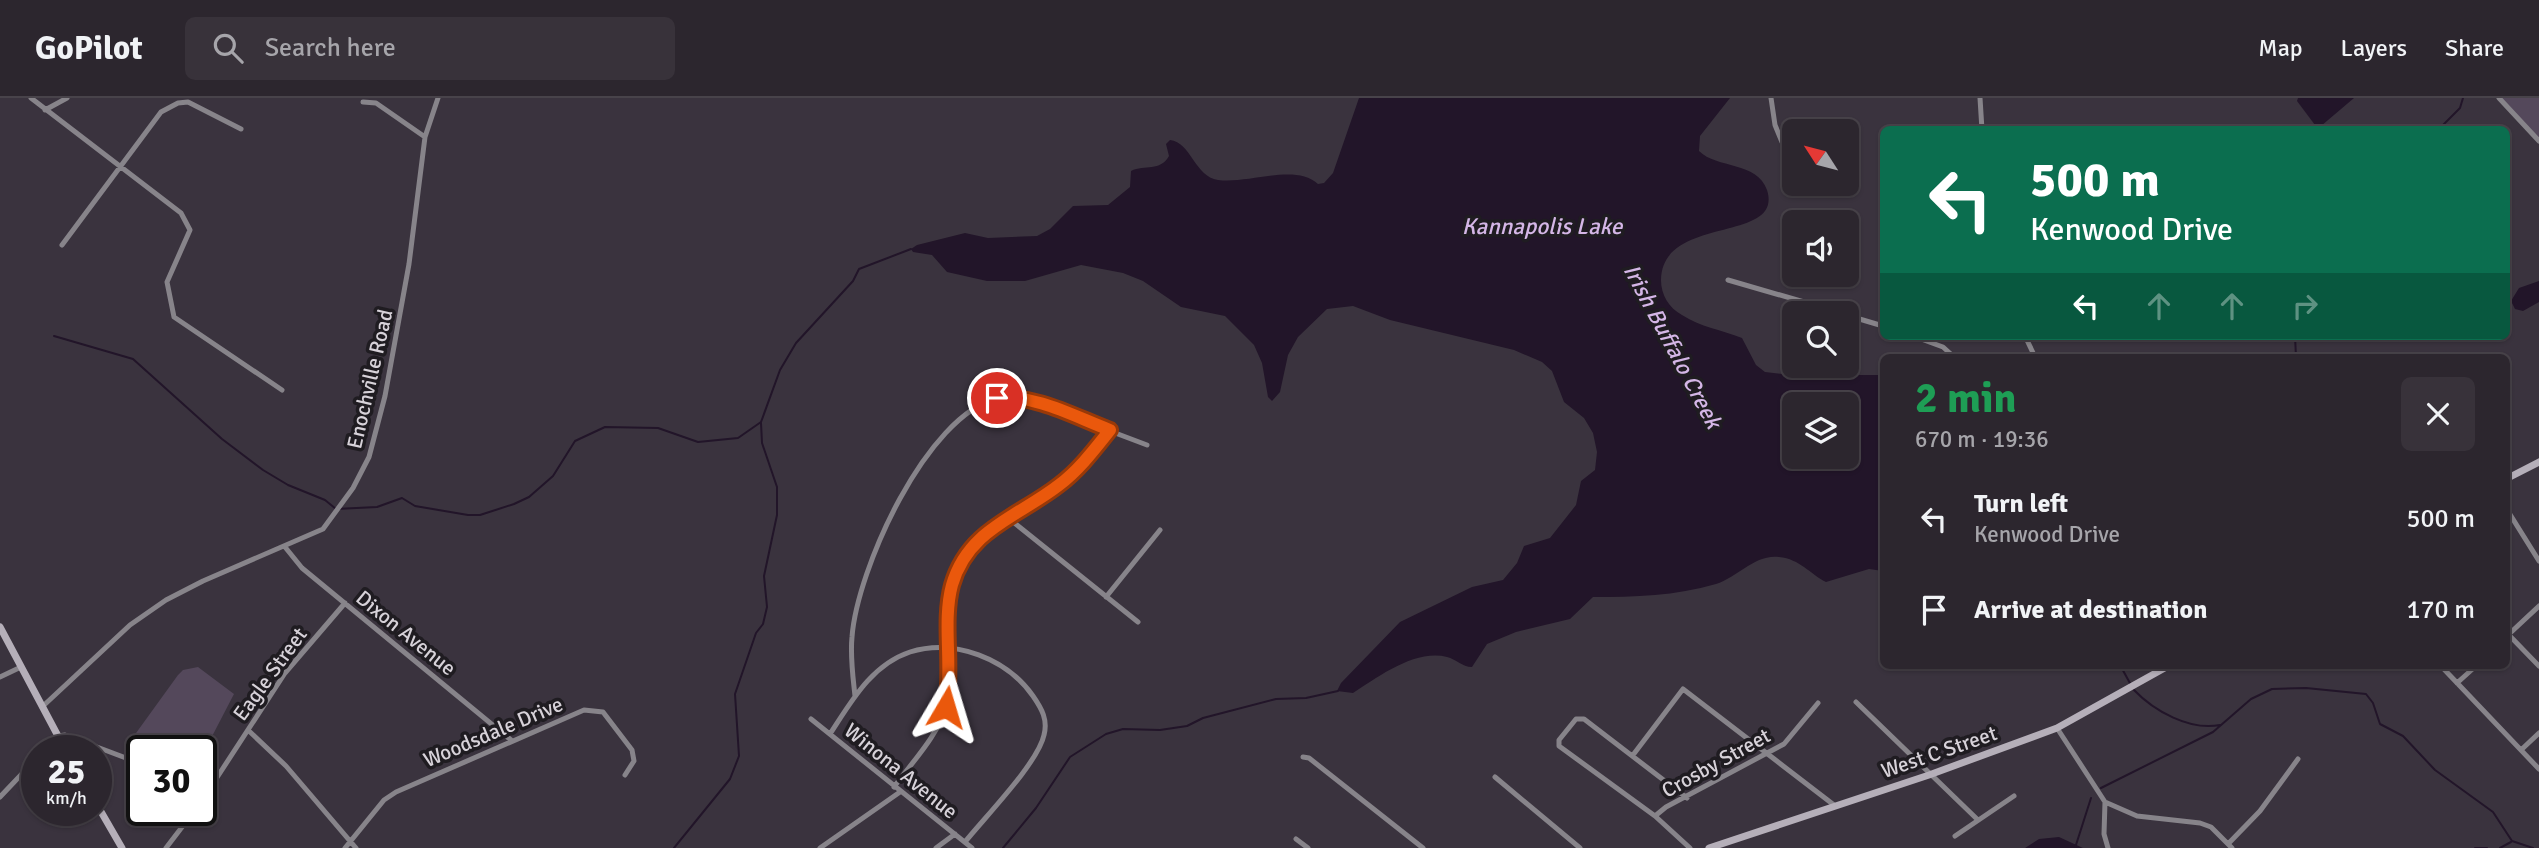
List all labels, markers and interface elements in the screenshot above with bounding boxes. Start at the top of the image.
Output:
search box [185,17,675,80]
text: GoPilot [35,28,143,69]
icon: search [209,29,247,67]
text: Search here [265,32,396,64]
text: Map [2258,33,2303,63]
text: Layers [2341,33,2407,63]
text: Share [2445,33,2504,63]
north arrow [1782,119,1858,196]
map controls [1782,119,1859,469]
text: 500 m [2030,150,2160,210]
icon: left [1915,154,2006,245]
button: sound [1782,210,1859,287]
text: Kenwood Drive [2030,210,2233,249]
water label: Kannapolis Lake [1462,212,1624,241]
water label: Irish Buffalo Creek [1617,259,1729,436]
icon: left [2067,287,2105,325]
icon: ahead [2140,287,2178,325]
icon: ahead [2213,287,2251,325]
icon: right [2286,287,2324,325]
button: search [1782,301,1859,378]
street label: Enochville Road [341,307,399,451]
pin [967,368,1027,428]
text: 2 min [1915,373,2016,424]
button: close [2401,377,2475,451]
icon: arrive [978,379,1016,417]
button: layers [1782,392,1859,469]
text: 670 m · 19:36 [1915,425,2049,454]
text: Turn left [1974,488,2068,520]
icon: left [1915,500,1953,538]
text: 500 m [2406,503,2475,535]
text: Kenwood Drive [1974,520,2120,549]
street label: Dixon Avenue [351,585,461,681]
icon: arrive [1915,591,1953,629]
text: Arrive at destination [1974,594,2207,626]
text: 170 m [2406,594,2475,626]
street label: Eagle Street [227,622,313,726]
position arrow [909,670,983,744]
street label: Woodsdale Drive [419,691,567,773]
street label: Winona Avenue [839,717,963,825]
street label: West C Street [1878,720,2000,784]
street label: Crosby Street [1657,722,1775,804]
speed limit sign: 30 [126,735,217,826]
text: 25 [48,750,85,793]
text: km/h [46,787,87,809]

